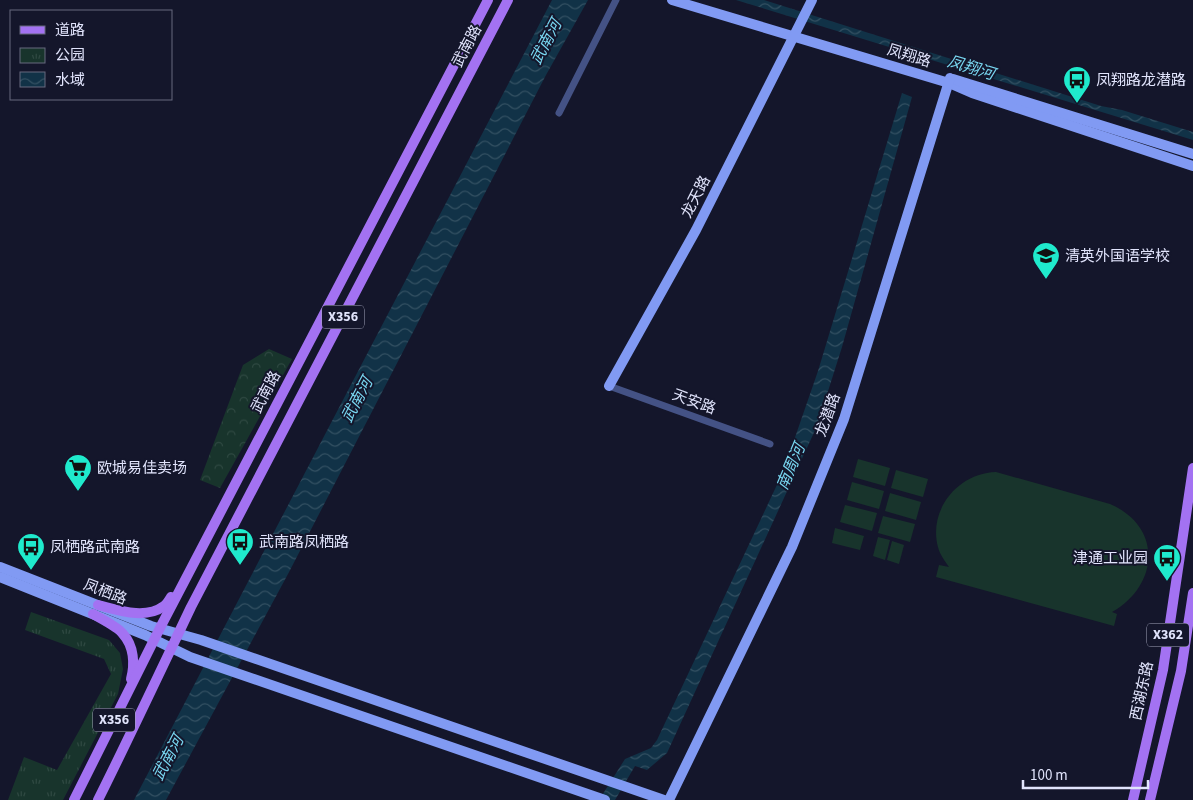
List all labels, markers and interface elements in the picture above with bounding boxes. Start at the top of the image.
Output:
legend [10,10,172,100]
water label: 武南河 [525,13,568,68]
text: 道路 [55,20,85,41]
street label: 武南路 [447,21,487,71]
street label: 凤翔路 [884,39,934,73]
text: 公园 [55,45,85,66]
water label: 凤翔河 [945,50,1000,86]
bus stop icon: 凤翔路龙潜路 [1062,65,1092,104]
text: 水域 [55,70,85,91]
place label: 凤翔路龙潜路 [1096,70,1186,91]
street label: 龙天路 [676,172,716,222]
school or university icon: 清英外国语学校 [1031,241,1061,280]
place label: 清英外国语学校 [1065,246,1170,267]
road number: X356 [322,306,364,328]
street label: 武南路 [246,367,286,417]
water label: 武南河 [336,371,379,426]
street label: 天安路 [669,384,719,420]
street label: 龙潜路 [810,390,846,440]
water label: 南周河 [771,438,812,493]
supermarket icon: 欧城易佳卖场 [63,453,93,492]
place label: 欧城易佳卖场 [97,458,187,479]
bus stop icon: 武南路凤栖路 [225,527,255,566]
bus stop icon: 凤栖路武南路 [16,532,46,571]
place label: 武南路凤栖路 [259,532,349,553]
place label: 凤栖路武南路 [50,537,140,558]
bus stop icon: 津通工业园 [1152,543,1182,582]
place label: 津通工业园 [1073,548,1148,569]
street label: 凤栖路 [80,574,130,610]
road number: X362 [1147,624,1189,646]
street label: 西湖东路 [1125,659,1159,723]
road number: X356 [93,708,135,732]
water label: 武南河 [147,729,190,784]
scale bar [1023,758,1148,790]
text: 100 m [1030,765,1068,786]

